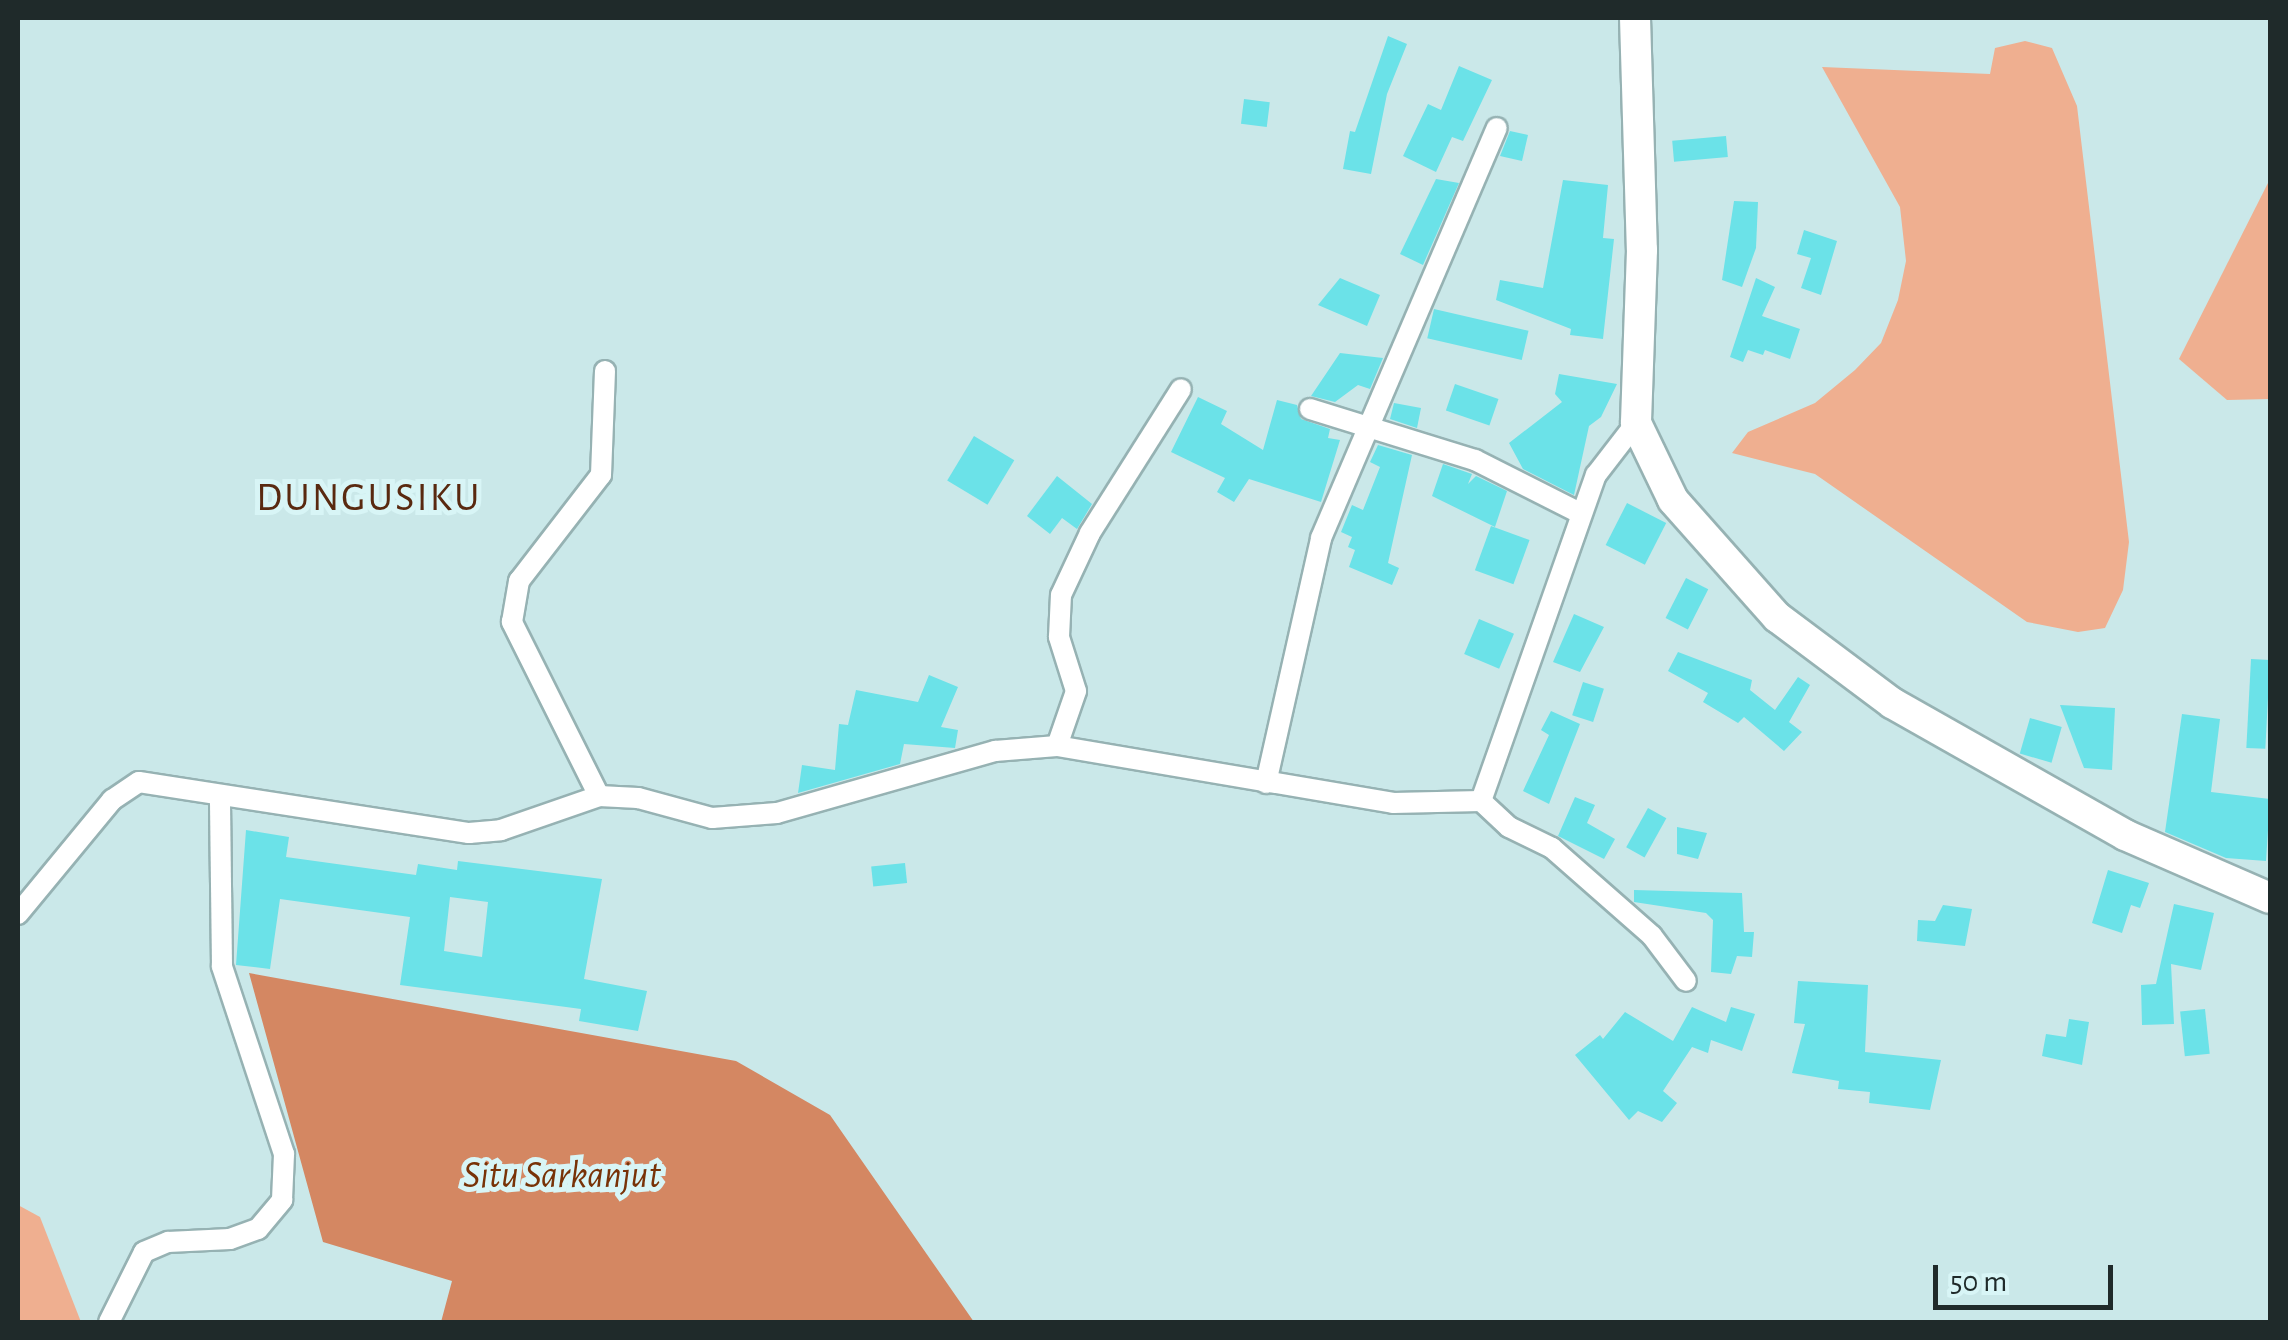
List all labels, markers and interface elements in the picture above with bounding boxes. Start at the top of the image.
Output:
district label: DUNGUSIKU [256,474,482,522]
water label: Situ Sarkanjut [463,1154,661,1200]
scale bar [1938,1245,2118,1307]
text: 50 m [1950,1267,2007,1297]

